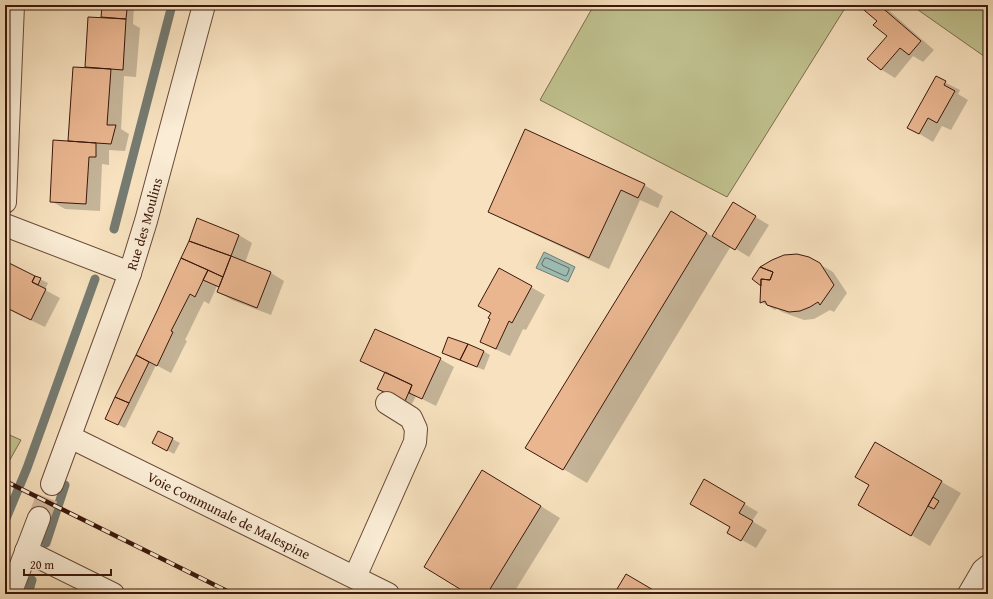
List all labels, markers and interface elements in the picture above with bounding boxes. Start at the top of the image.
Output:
street label: Rue des Moulins [121,176,167,273]
street label: Voie Communale de Malespine [144,467,314,564]
scale bar [24,551,111,577]
text: 20 m [30,556,54,573]

